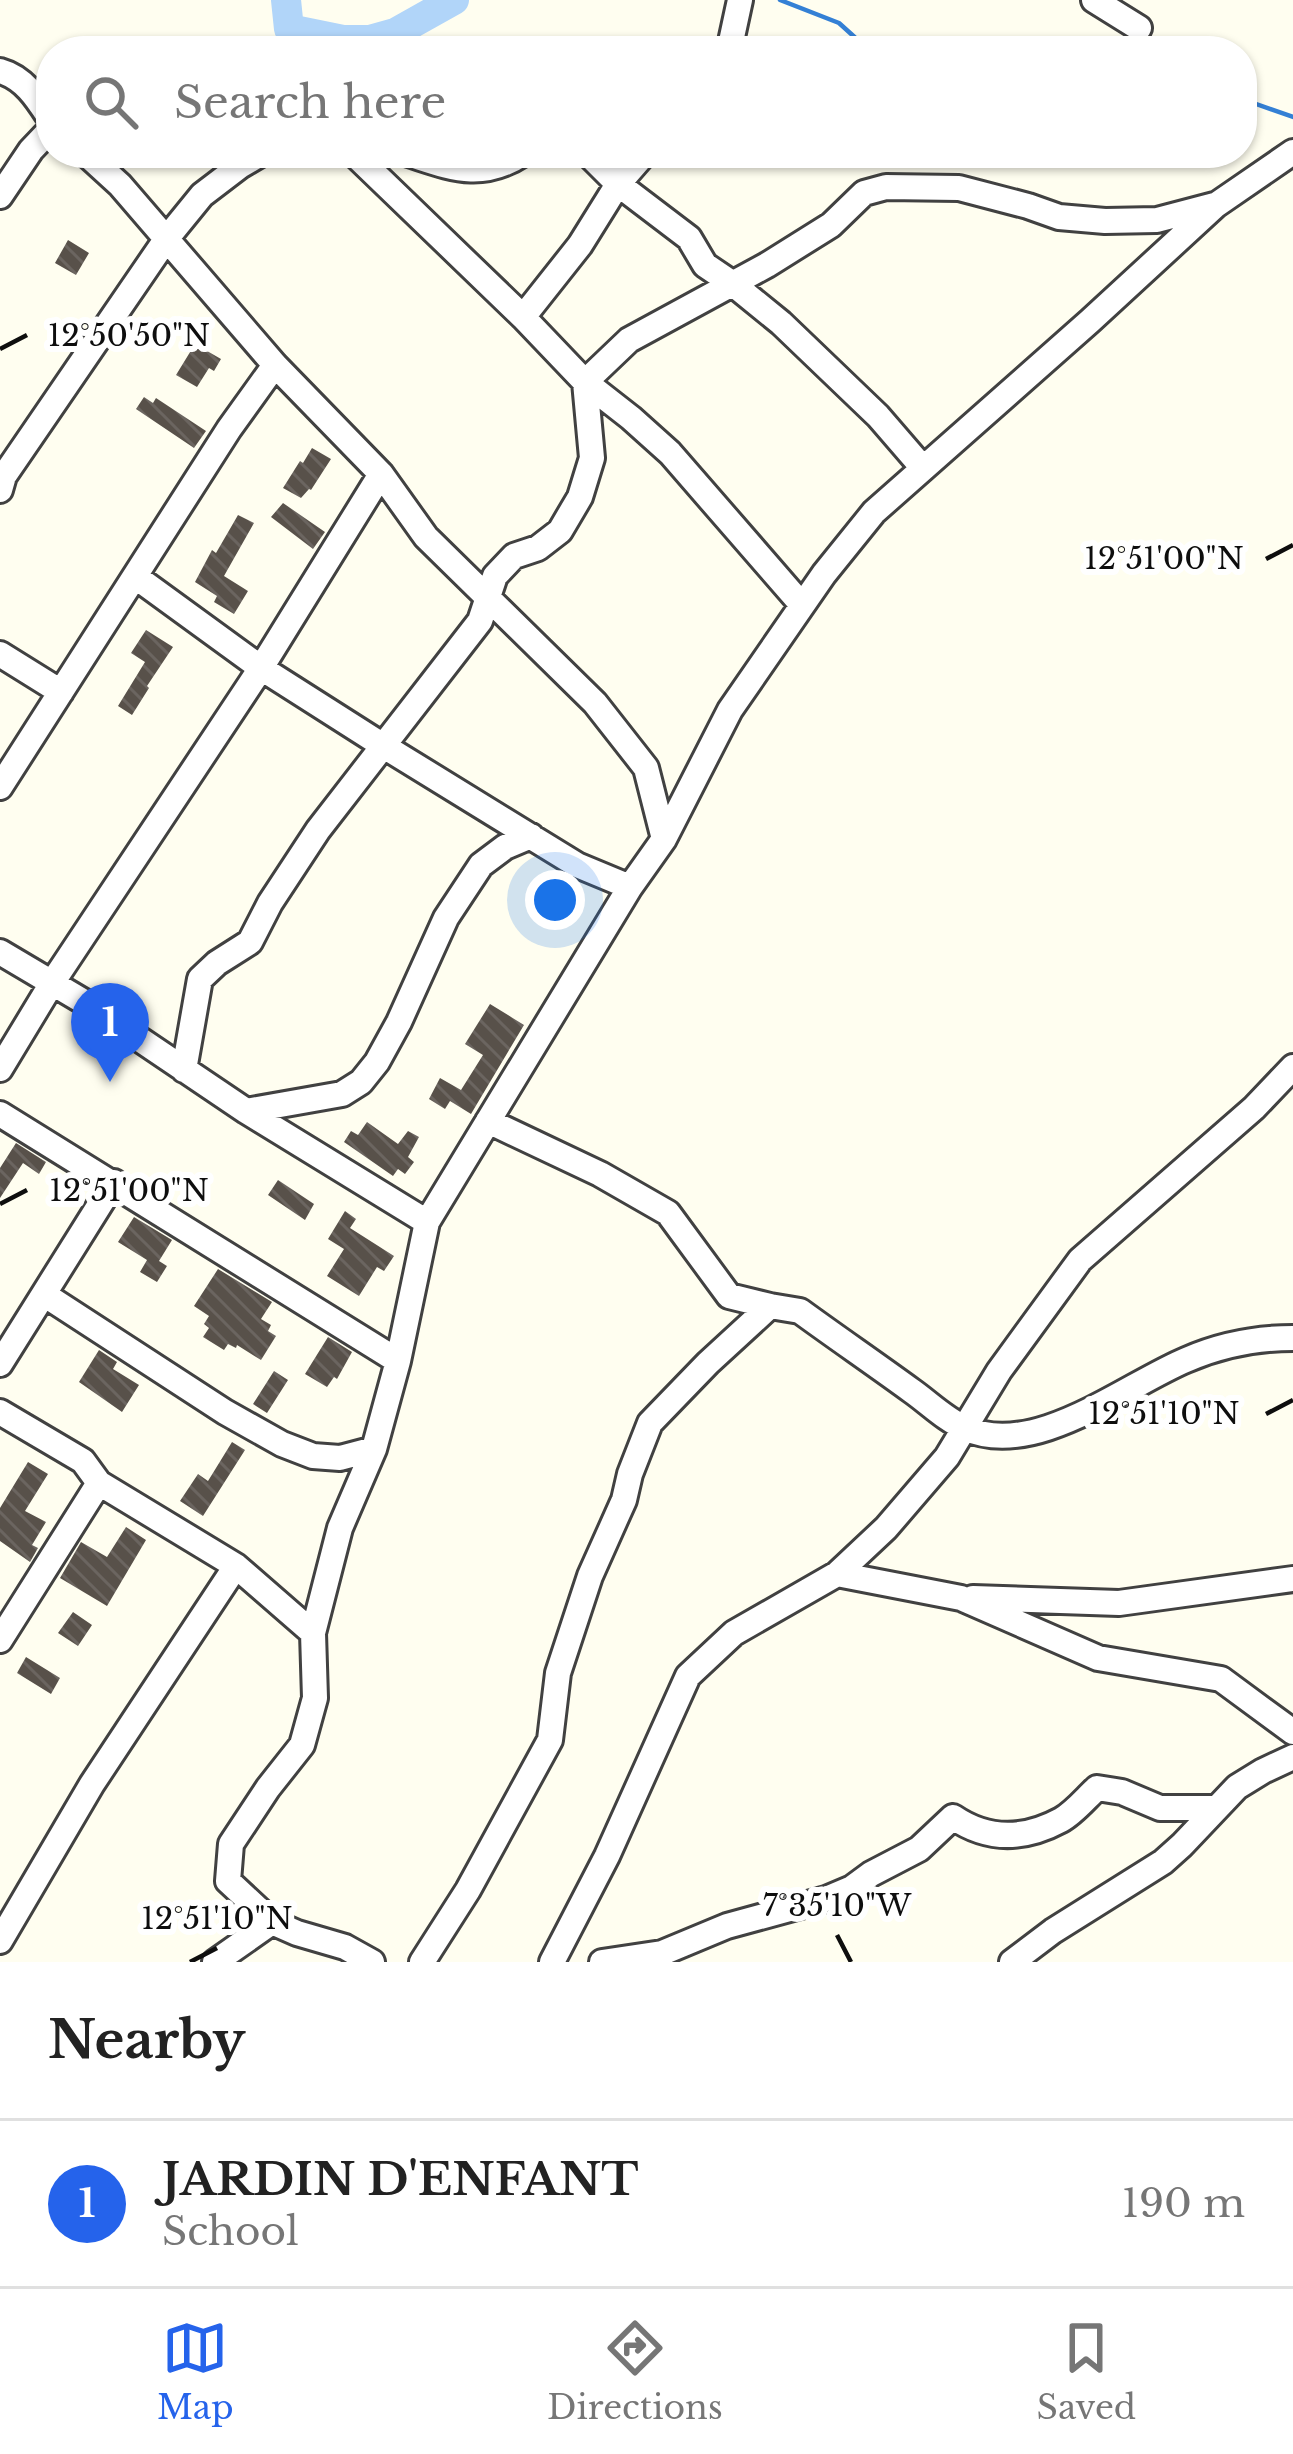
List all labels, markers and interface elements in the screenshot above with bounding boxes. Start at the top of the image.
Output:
search box [36,36,1257,168]
icon: search [78,69,144,135]
text: Search here [174,74,446,130]
text: 12°50'50"N [48,317,210,354]
text: 12°51'00"N [1084,540,1244,577]
your location [525,870,585,930]
pin: 1 [71,983,149,1082]
text: 12°51'00"N [49,1172,209,1209]
text: 12°51'10"N [1088,1395,1240,1432]
text: 7°35'10"W [763,1887,912,1924]
text: 12°51'10"N [141,1900,293,1937]
text: Nearby [48,2009,245,2072]
text: JARDIN D'ENFANT [162,2151,638,2207]
text: 1 [78,2179,96,2228]
text: 190 m [1122,2179,1245,2228]
text: School [162,2207,299,2256]
tab: Map [157,2315,234,2428]
tab: Directions [547,2315,723,2428]
tab: Saved [1037,2315,1136,2428]

